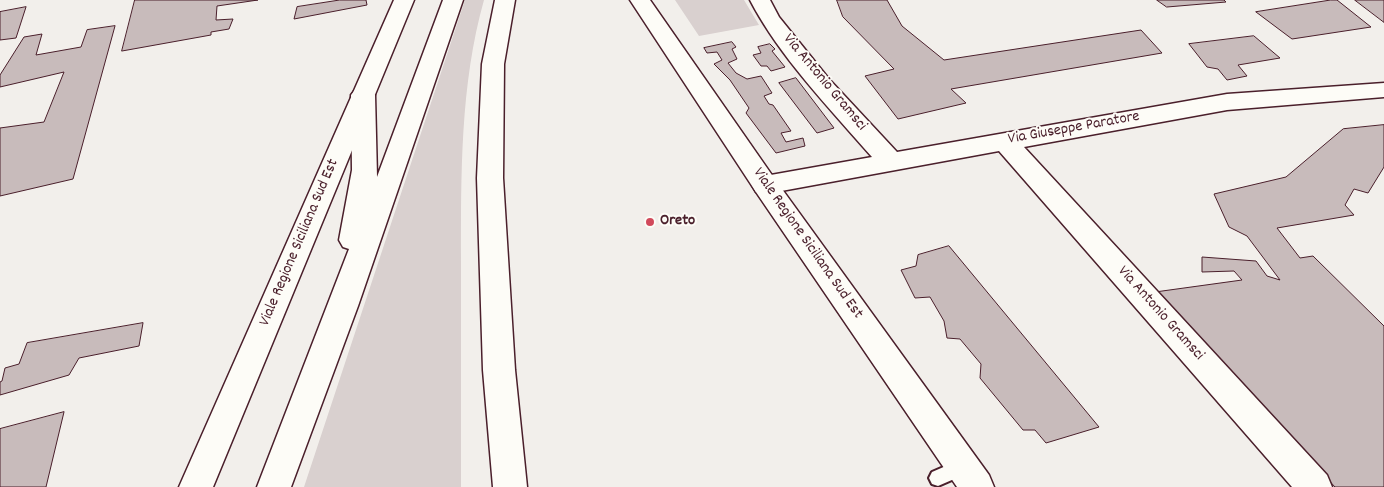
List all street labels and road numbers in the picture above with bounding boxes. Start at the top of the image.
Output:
street label: Via Antonio Gramsci [778,31,870,135]
street label: Via Giuseppe Paratore [1007,108,1141,150]
street label: Viale Regione Siciliana Sud Est [256,156,344,330]
street label: Viale Regione Siciliana Sud Est [748,165,866,323]
street label: Via Antonio Gramsci [1112,263,1208,365]

